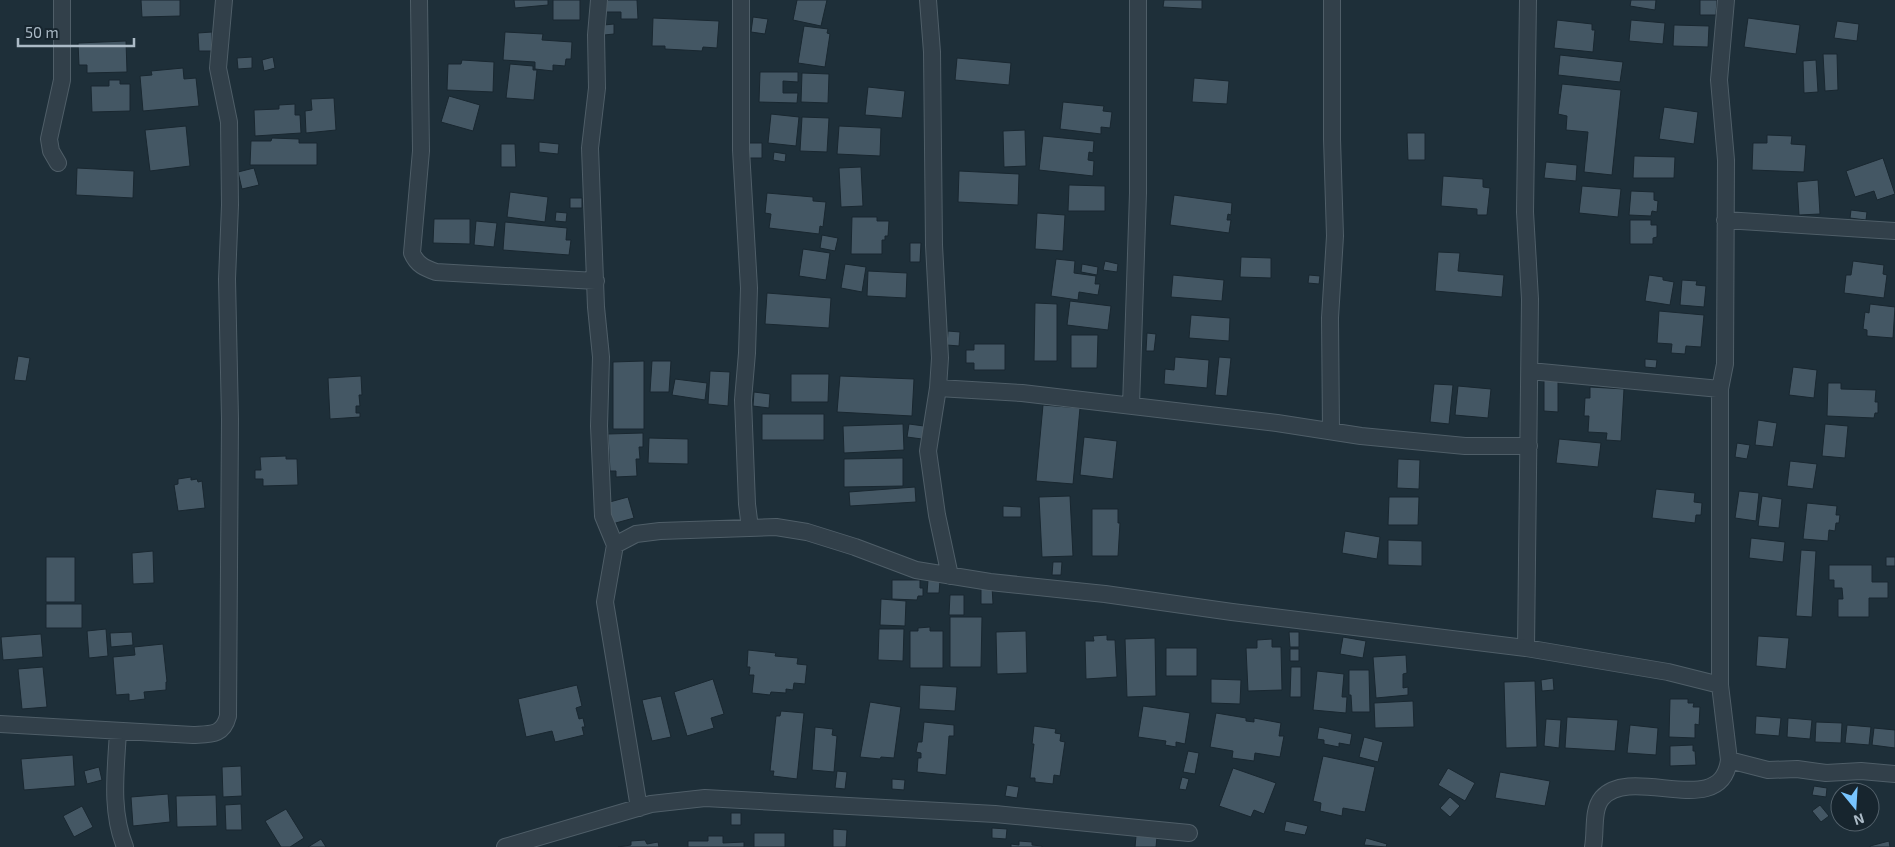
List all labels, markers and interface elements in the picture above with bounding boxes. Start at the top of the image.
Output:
scale bar [18,15,134,47]
text: 50 m [25,23,59,41]
north arrow [1830,782,1880,832]
text: N [1852,810,1867,829]

